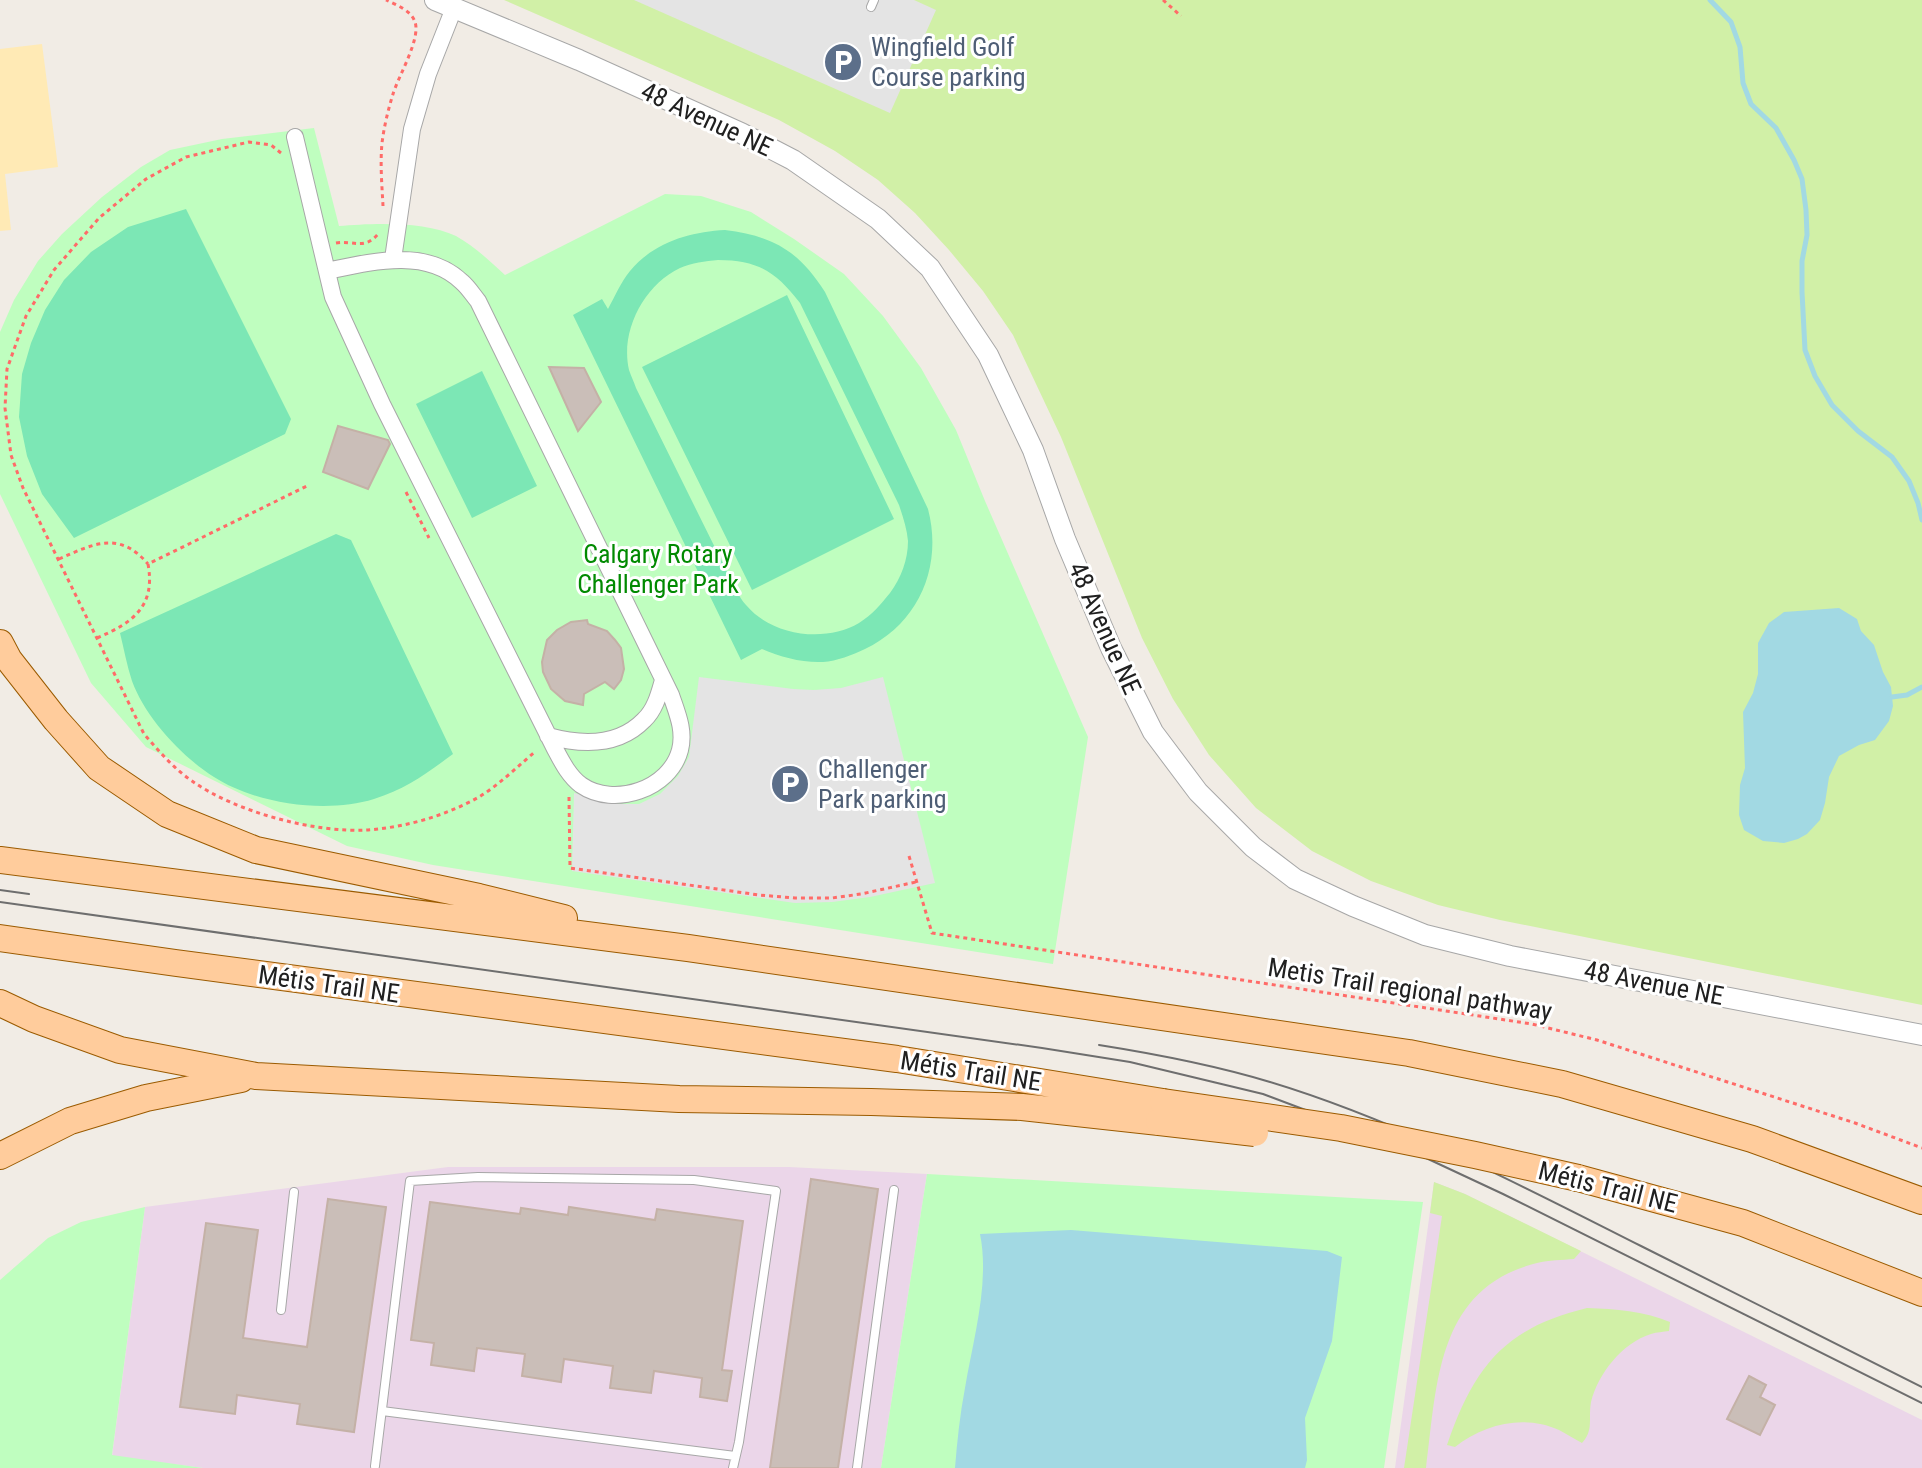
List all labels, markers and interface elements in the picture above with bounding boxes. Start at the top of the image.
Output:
place label: Wingfield Golf Course parking [871,32,1026,92]
parking icon: Wingfield Golf Course parking [822,41,864,83]
street label: 48 Avenue NE [637,76,777,162]
park label: Calgary Rotary Challenger Park [577,539,739,599]
street label: 48 Avenue NE [1063,557,1147,699]
place label: Challenger Park parking [818,754,947,814]
parking icon: Challenger Park parking [769,763,811,805]
street label: Metis Trail regional pathway [1266,952,1554,1026]
street label: 48 Avenue NE [1582,955,1726,1011]
street label: Métis Trail NE [257,959,401,1009]
street label: Métis Trail NE [898,1045,1044,1097]
street label: Métis Trail NE [1535,1155,1681,1219]

